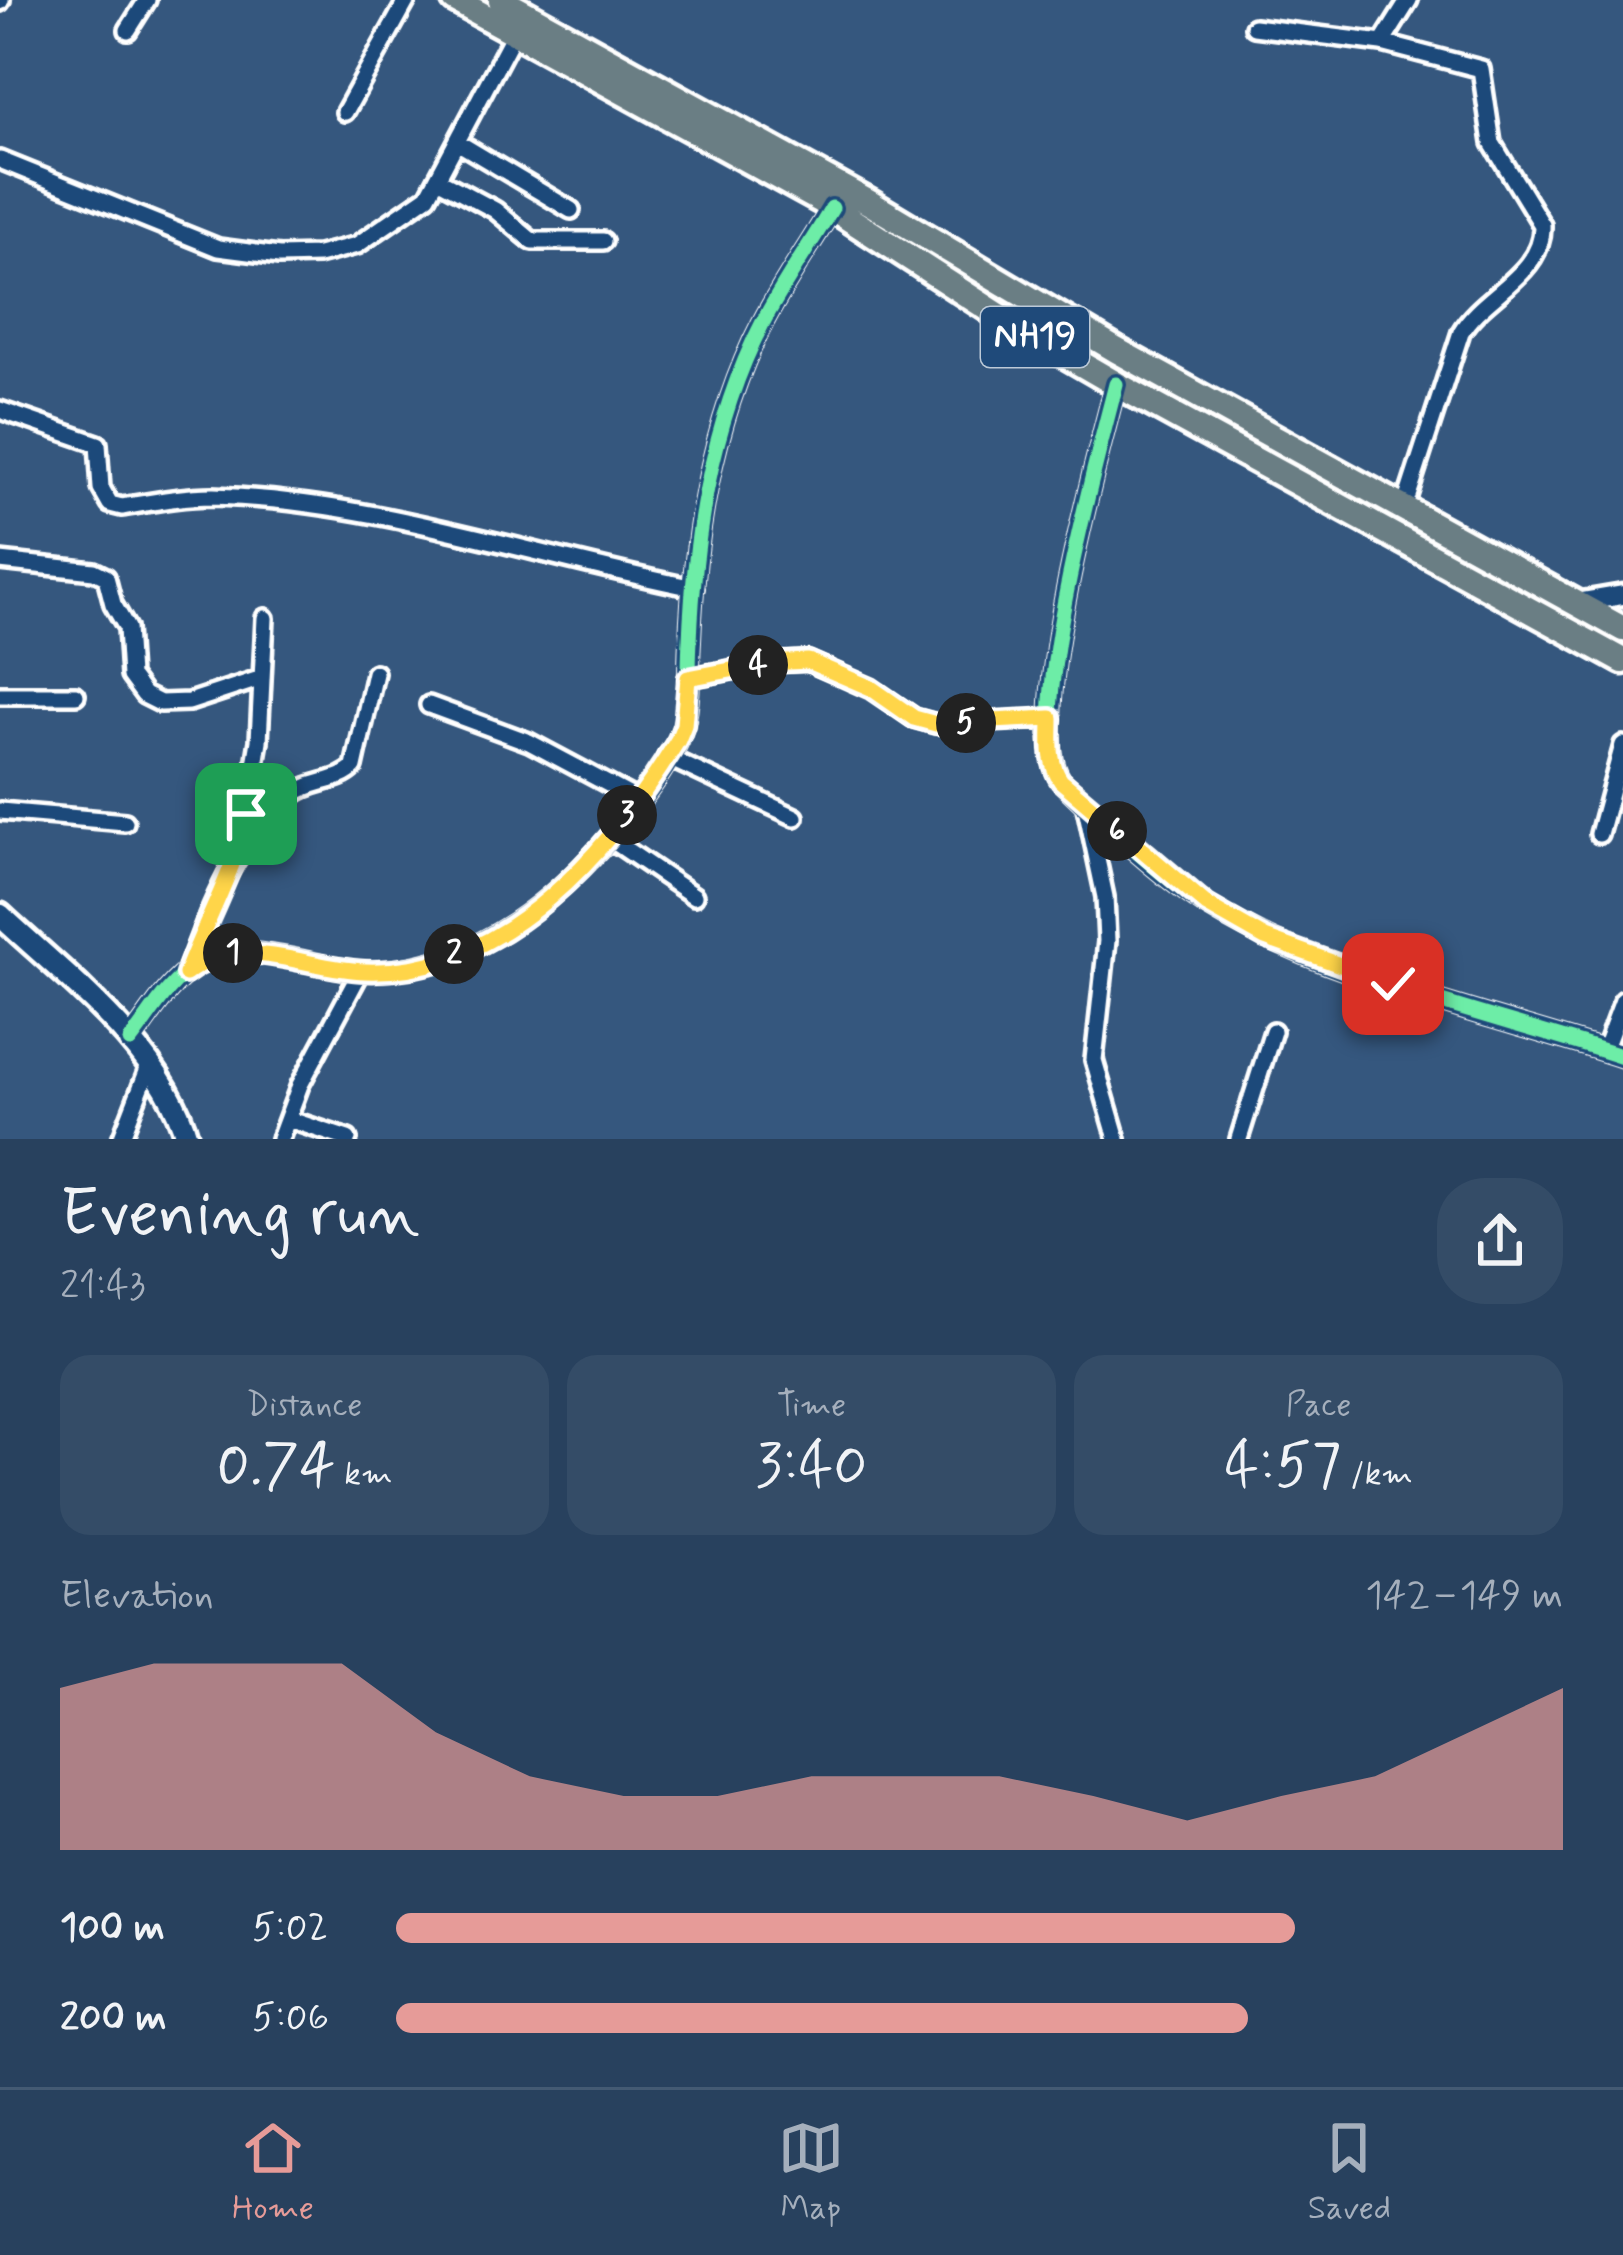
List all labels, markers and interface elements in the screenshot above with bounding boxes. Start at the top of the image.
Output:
road number: NH19 [981,307,1089,367]
pin: 4 [728,635,788,695]
text: 4 [748,643,768,687]
pin: 5 [936,693,996,753]
text: 5 [956,701,976,745]
pin [195,763,297,865]
icon: arrive [213,781,279,847]
pin: 3 [597,785,657,845]
text: 3 [620,793,634,837]
pin: 6 [1087,801,1147,861]
text: 6 [1109,809,1125,853]
pin: 1 [203,923,263,983]
pin: 2 [424,924,484,984]
text: 1 [226,931,240,975]
text: 2 [446,932,462,976]
pin [1342,933,1444,1035]
icon: check [1360,951,1426,1017]
text: Evening run [60,1173,420,1259]
button: share [1437,1178,1563,1304]
text: 21:43 [60,1261,146,1312]
text: Distance [247,1384,363,1428]
text: Time [777,1384,846,1428]
text: Pace [1286,1384,1351,1428]
text: 0.74 [217,1428,335,1507]
text: 3:40 [755,1428,868,1507]
text: 4:57 [1224,1428,1341,1507]
text: km [335,1453,392,1497]
text: /km [1341,1453,1413,1497]
text: Elevation [60,1571,214,1622]
text: 142–149 m [1365,1571,1563,1622]
text: 100 m [60,1903,165,1954]
text: 5:02 [252,1903,328,1954]
text: 200 m [60,1993,166,2044]
text: 5:06 [252,1993,329,2044]
tab: Home [232,2115,314,2231]
tab: Map [778,2115,844,2231]
tab: Saved [1308,2115,1391,2231]

